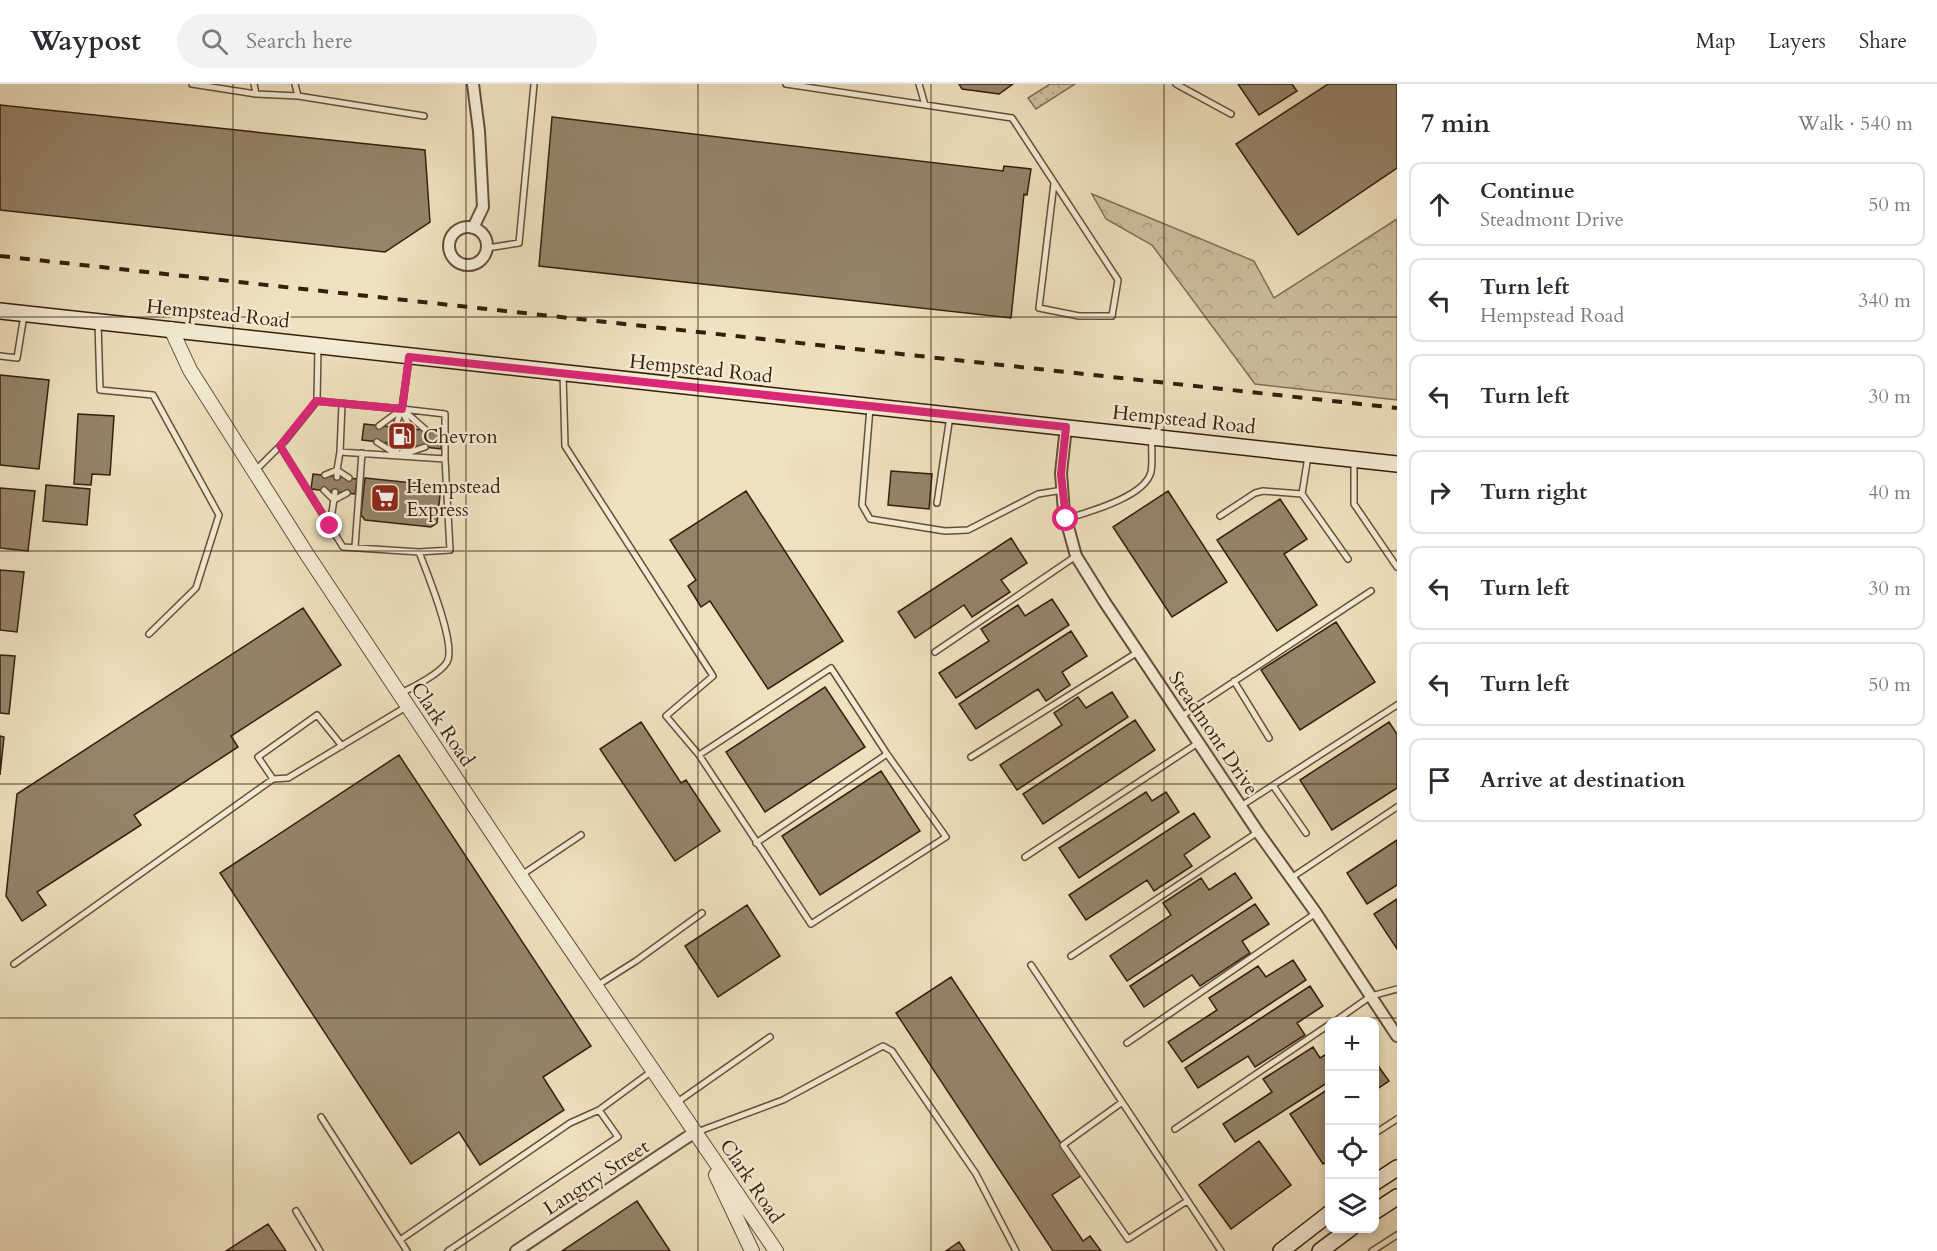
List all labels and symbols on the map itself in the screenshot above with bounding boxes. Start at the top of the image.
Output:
street label: Hempstead Road [145,293,291,334]
street label: Hempstead Road [628,348,774,389]
street label: Hempstead Road [1111,399,1257,440]
fuel station icon: Chevron [386,420,418,452]
place label: Chevron [423,423,499,450]
place label: Hempstead Express [406,473,501,523]
supermarket icon: Hempstead Express [369,482,401,514]
route start [1052,505,1078,531]
route end [316,512,342,538]
street label: Steadmont Drive [1162,666,1265,800]
street label: Clark Road [404,677,481,772]
street label: Langtry Street [538,1133,655,1222]
street label: Clark Road [713,1134,790,1229]

